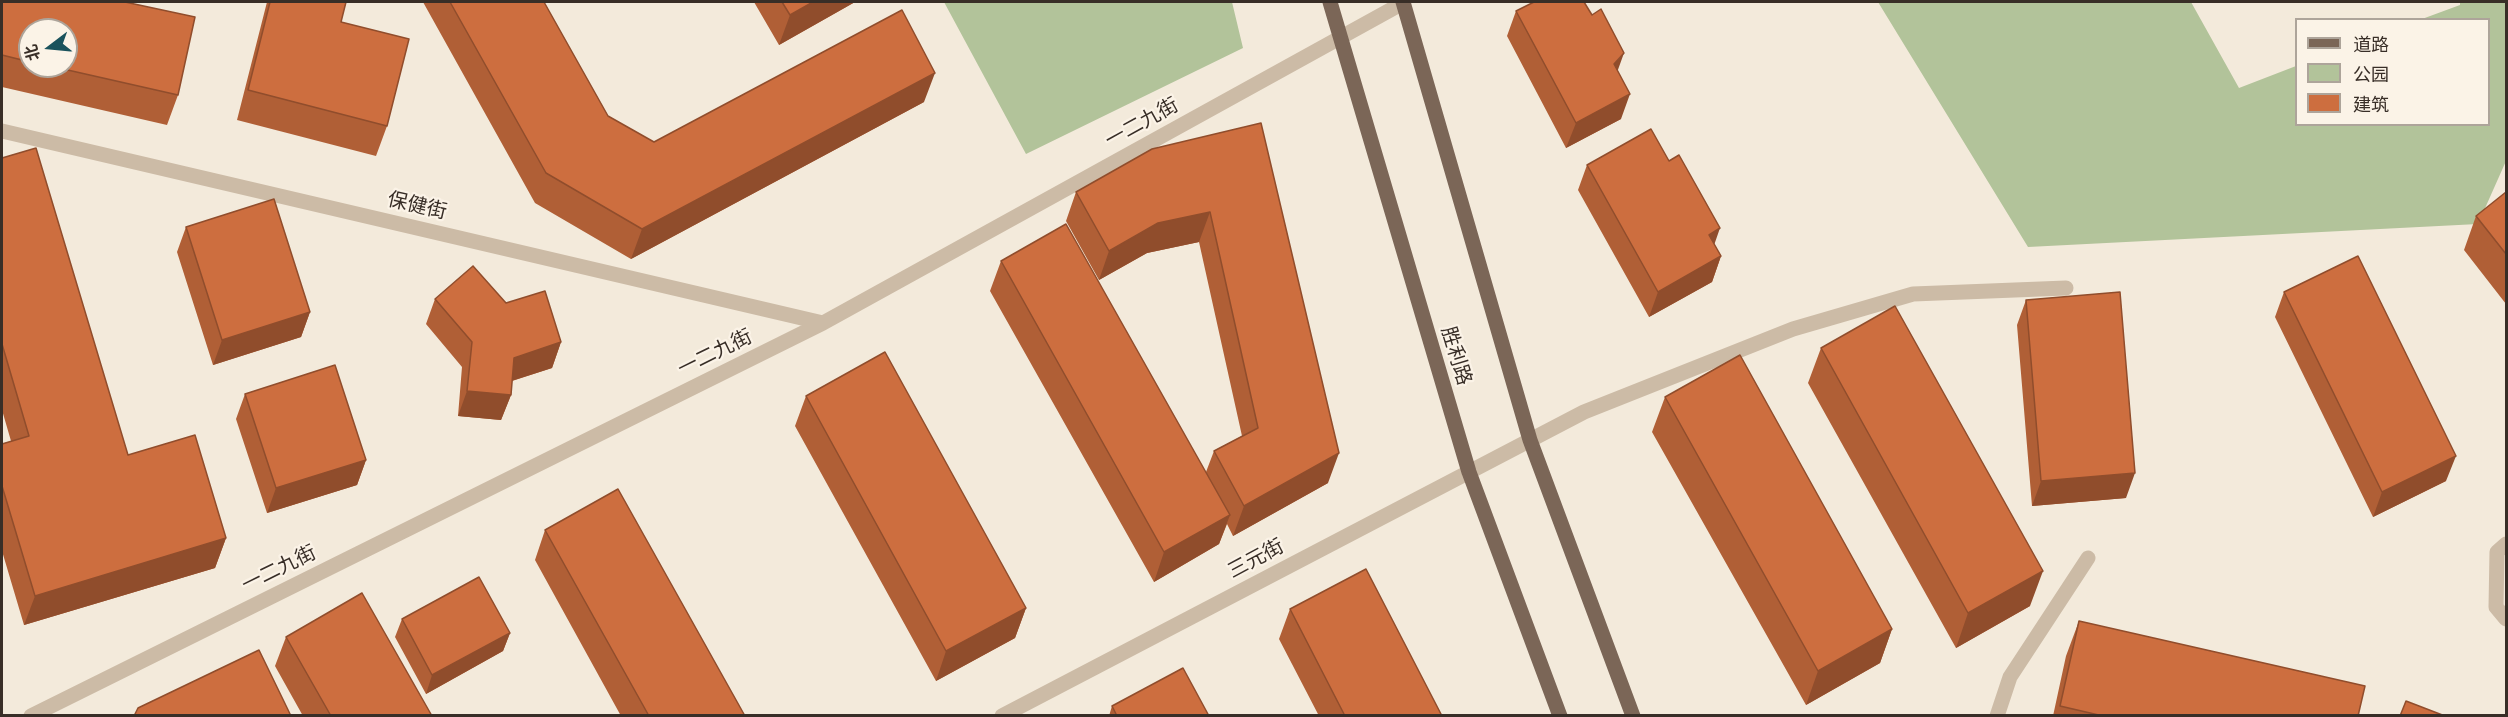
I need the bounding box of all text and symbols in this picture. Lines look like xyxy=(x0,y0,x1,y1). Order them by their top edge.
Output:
north arrow xyxy=(18,18,78,78)
legend xyxy=(2295,18,2490,126)
text: 道路 xyxy=(2353,34,2389,56)
text: 北 xyxy=(21,42,43,63)
text: 公园 xyxy=(2353,64,2389,86)
street label: 一二九街 xyxy=(1101,93,1183,153)
text: 建筑 xyxy=(2353,94,2389,116)
street label: 保健街 xyxy=(385,188,449,224)
street label: 胜利路 xyxy=(1436,324,1476,388)
street label: 一二九街 xyxy=(674,325,756,381)
street label: 三元街 xyxy=(1224,534,1288,584)
street label: 一二九街 xyxy=(238,541,320,597)

